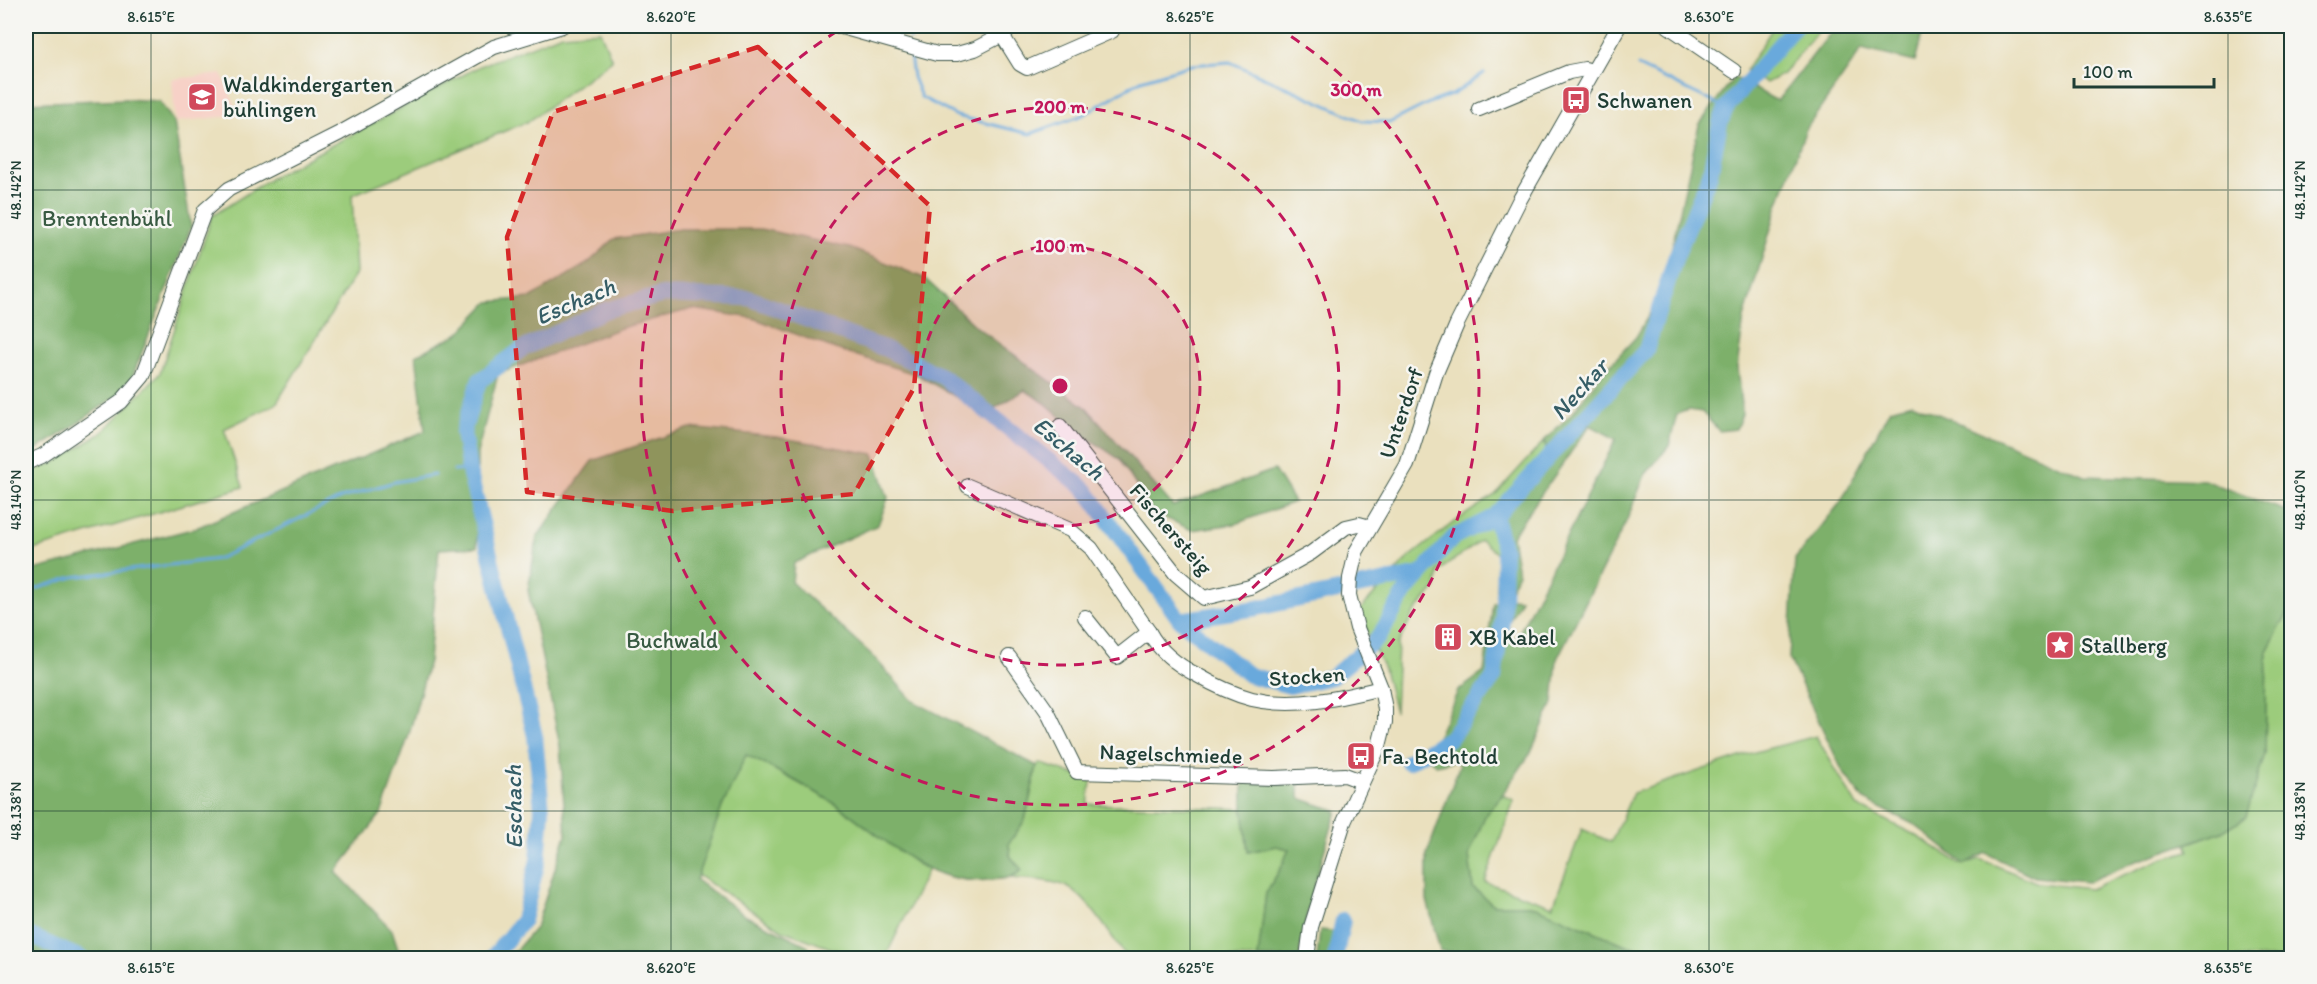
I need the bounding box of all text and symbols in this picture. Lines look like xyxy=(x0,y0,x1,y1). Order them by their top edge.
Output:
text: 8.615°E xyxy=(127,8,175,26)
text: 8.620°E xyxy=(646,8,696,26)
text: 8.625°E xyxy=(1166,8,1214,26)
text: 8.630°E xyxy=(1684,8,1734,26)
text: 8.635°E xyxy=(2204,8,2252,26)
scale bar xyxy=(2074,51,2214,89)
text: 100 m xyxy=(2083,61,2133,83)
place label: Waldkindergarten bühlingen xyxy=(223,71,394,123)
text: 300 m xyxy=(1330,79,1382,101)
school or university icon: Waldkindergarten bühlingen xyxy=(186,81,218,113)
bus stop icon: Schwanen xyxy=(1560,84,1592,116)
place label: Schwanen xyxy=(1597,87,1692,114)
text: 200 m xyxy=(1035,96,1086,118)
text: 48.142°N xyxy=(7,160,25,220)
text: 48.142°N xyxy=(2291,160,2309,220)
park label: Brenntenbühl xyxy=(42,205,172,232)
text: 100 m xyxy=(1035,235,1086,257)
water label: Eschach xyxy=(531,271,620,331)
water label: Neckar xyxy=(1544,351,1616,426)
street label: Unterdorf xyxy=(1373,363,1429,462)
centre of rings xyxy=(1050,376,1070,396)
water label: Eschach xyxy=(1028,410,1111,486)
text: 48.140°N xyxy=(7,470,25,530)
text: 48.140°N xyxy=(2291,470,2309,530)
street label: Fischersteig xyxy=(1124,477,1219,581)
building icon: XB Kabel xyxy=(1432,621,1464,653)
place label: XB Kabel xyxy=(1469,624,1556,651)
park label: Buchwald xyxy=(626,627,718,654)
place icon: Stallberg xyxy=(2044,629,2076,661)
place label: Stallberg xyxy=(2081,632,2168,659)
street label: Stocken xyxy=(1268,660,1346,692)
street label: Nagelschmiede xyxy=(1099,738,1243,770)
bus stop icon: Fa. Bechtold xyxy=(1345,740,1377,772)
place label: Fa. Bechtold xyxy=(1382,743,1498,770)
water label: Eschach xyxy=(498,764,528,849)
text: 48.138°N xyxy=(7,782,25,840)
text: 48.138°N xyxy=(2291,782,2309,840)
text: 8.615°E xyxy=(127,959,175,977)
text: 8.620°E xyxy=(646,959,696,977)
text: 8.625°E xyxy=(1166,959,1214,977)
text: 8.630°E xyxy=(1684,959,1734,977)
text: 8.635°E xyxy=(2204,959,2252,977)

